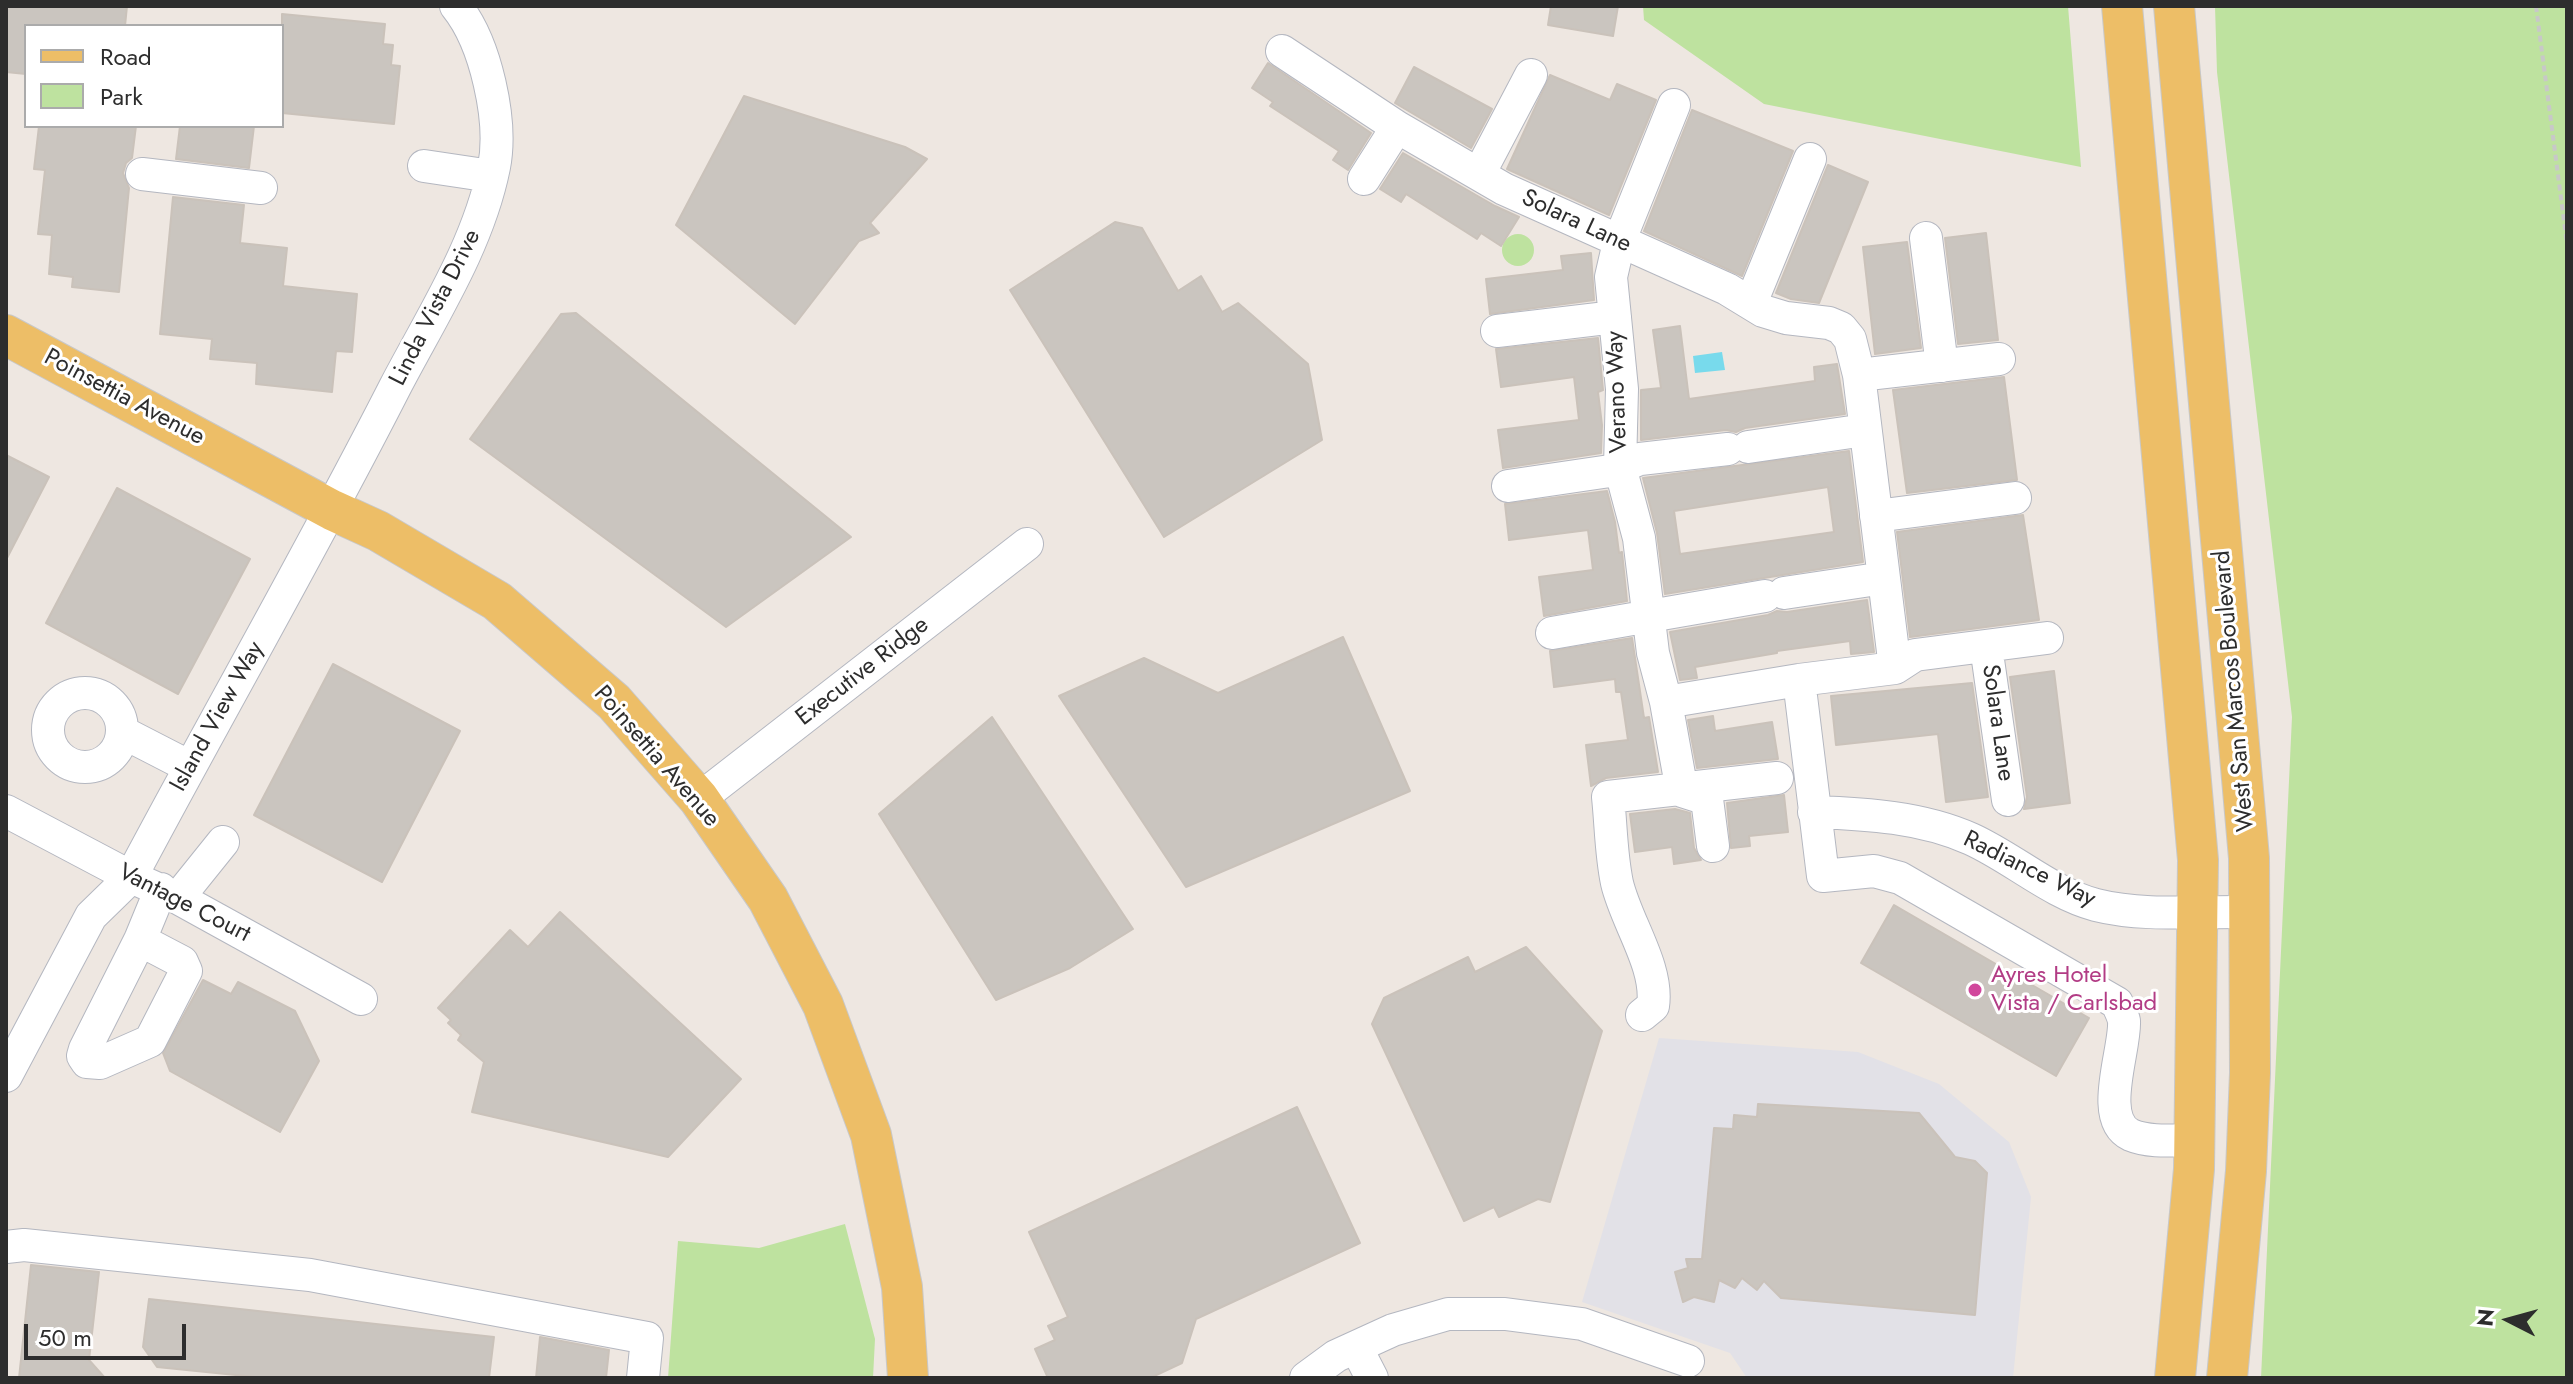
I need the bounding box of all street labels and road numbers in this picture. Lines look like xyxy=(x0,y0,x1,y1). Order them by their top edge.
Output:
street label: Solara Lane xyxy=(1517,184,1635,260)
street label: Linda Vista Drive xyxy=(384,225,488,391)
street label: Verano Way xyxy=(1601,330,1635,454)
street label: Poinsettia Avenue xyxy=(39,344,209,452)
street label: West San Marcos Boulevard xyxy=(2208,549,2262,833)
street label: Executive Ridge xyxy=(791,611,935,733)
street label: Island View Way xyxy=(165,637,271,797)
street label: Solara Lane xyxy=(1975,663,2019,783)
street label: Poinsettia Avenue xyxy=(587,681,725,833)
street label: Radiance Way xyxy=(1958,826,2100,914)
street label: Vantage Court xyxy=(113,858,255,950)

